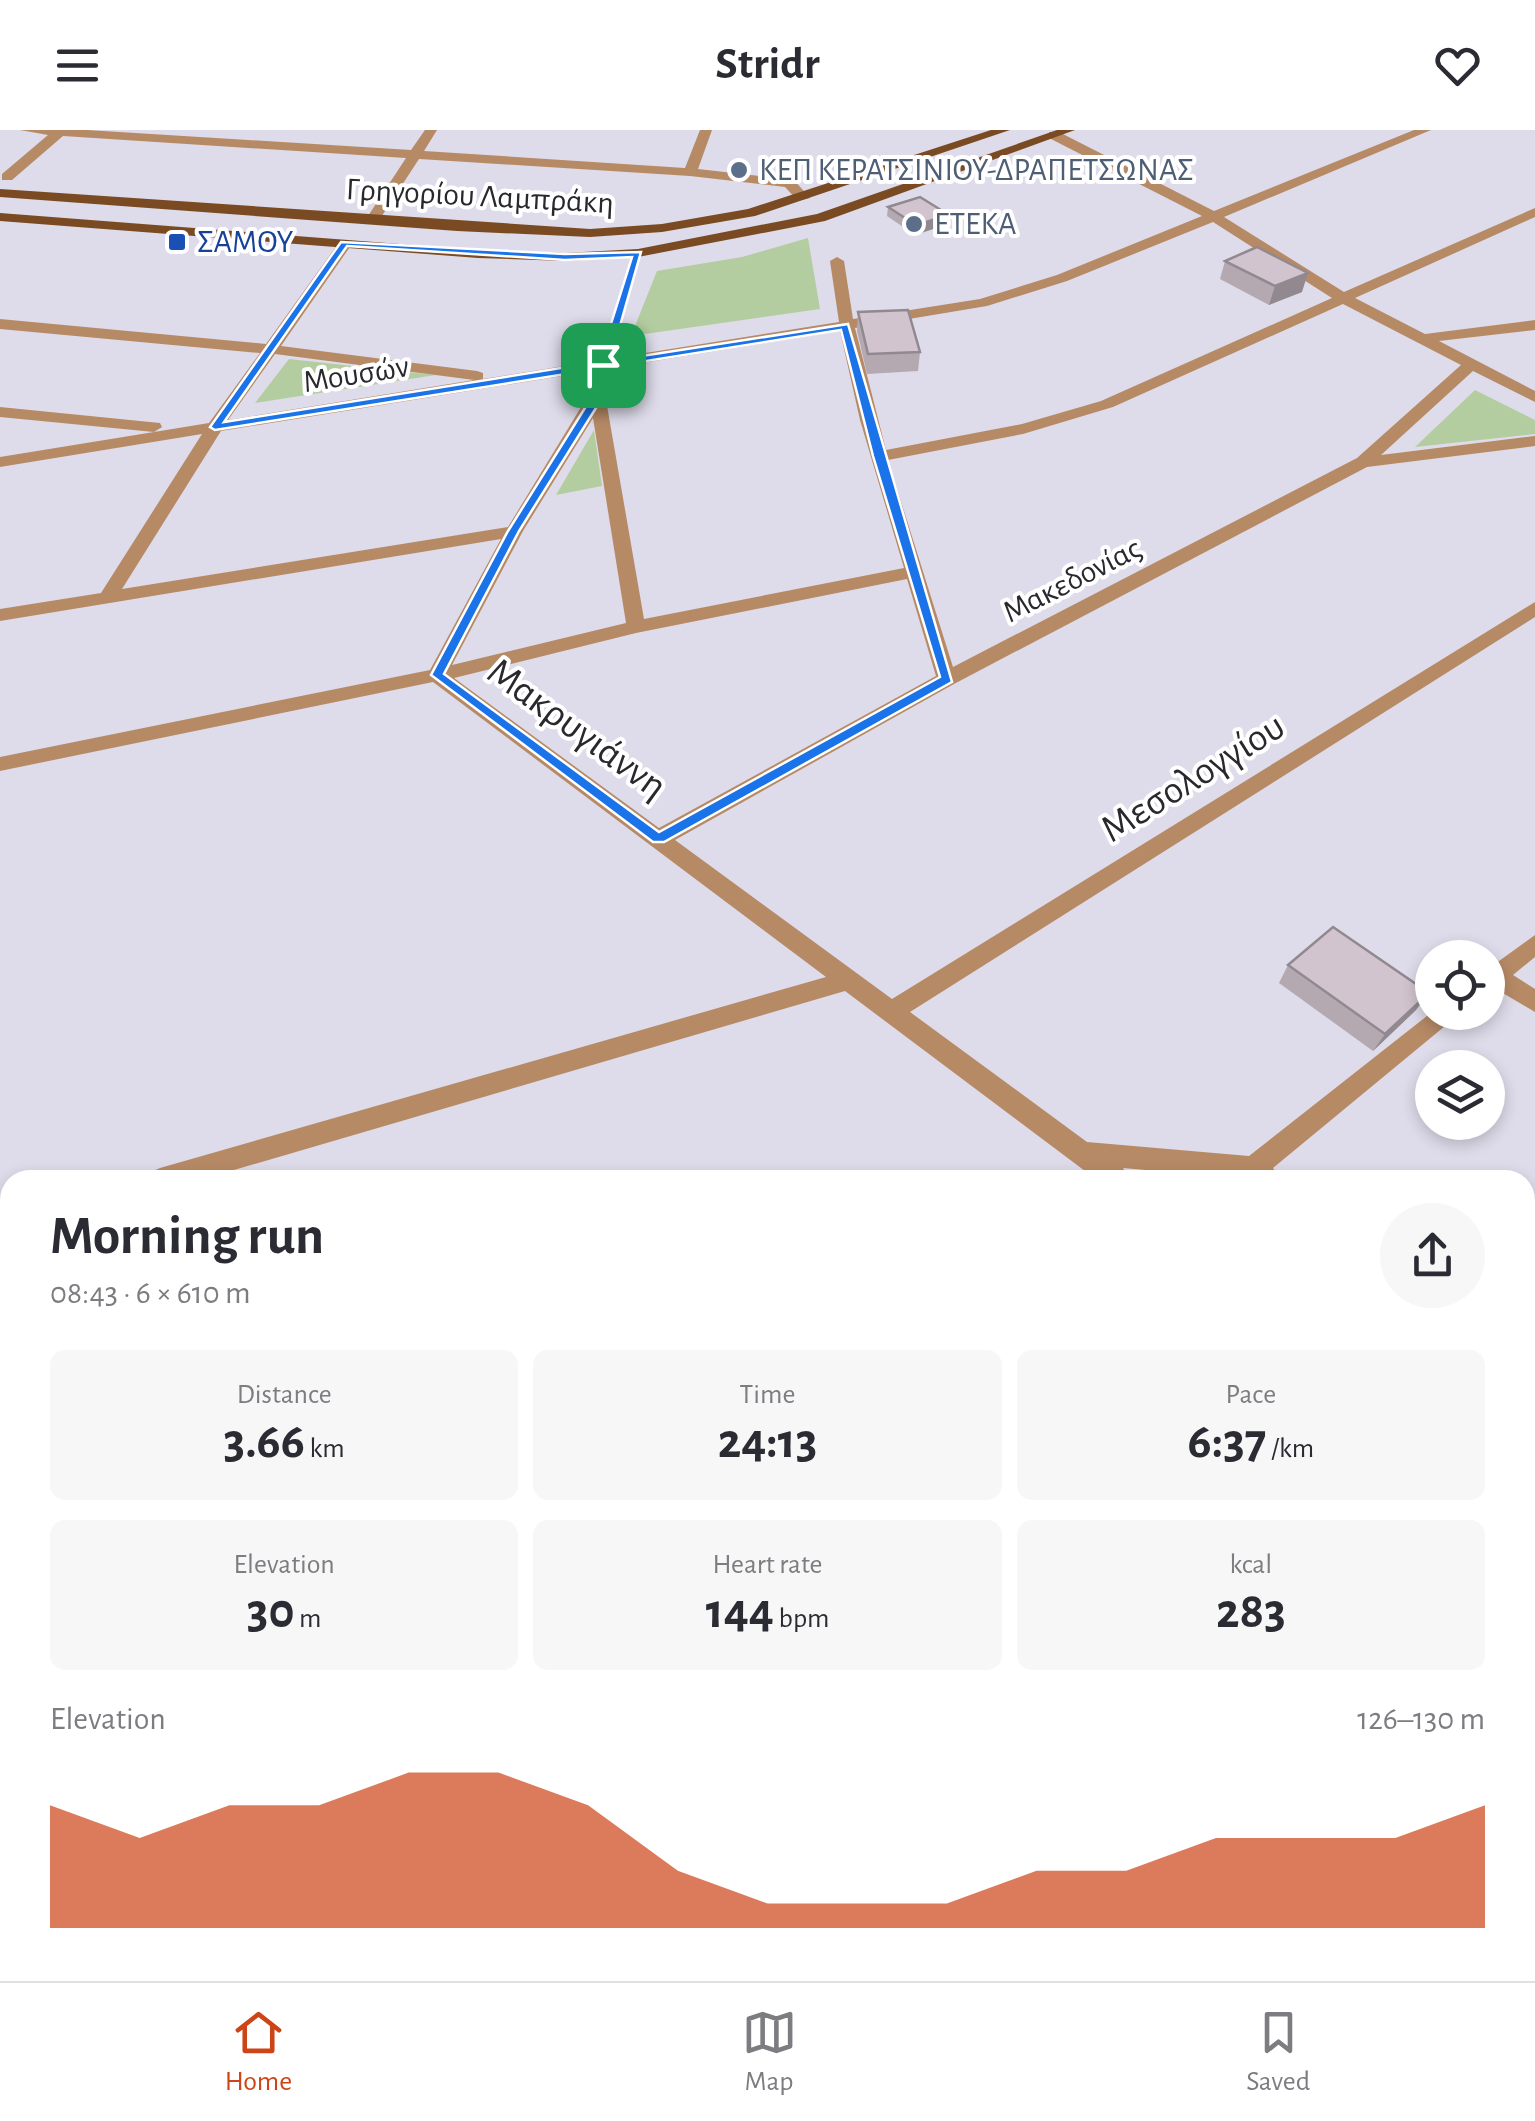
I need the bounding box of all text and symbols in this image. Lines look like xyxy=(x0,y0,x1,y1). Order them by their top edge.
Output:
icon: menu xyxy=(50,38,105,93)
icon: heart xyxy=(1430,38,1485,93)
text: Stridr xyxy=(715,42,820,87)
place label: ΚΕΠ ΚΕΡΑΤΣΙΝΙΟΥ-ΔΡΑΠΕΤΣΩΝΑΣ xyxy=(759,154,1194,186)
marker: ΚΕΠ ΚΕΡΑΤΣΙΝΙΟΥ-ΔΡΑΠΕΤΣΩΝΑΣ xyxy=(728,159,750,181)
street label: Γρηγορίου Λαμπράκη xyxy=(345,173,615,219)
place label: ΕΤΕΚΑ xyxy=(934,208,1017,240)
marker: ΕΤΕΚΑ xyxy=(903,213,925,235)
place label: ΣΑΜΟΥ xyxy=(197,226,294,258)
marker: ΣΑΜΟΥ xyxy=(166,231,188,253)
pin xyxy=(561,323,646,408)
icon: arrive xyxy=(576,338,631,393)
street label: Μουσών xyxy=(301,350,411,398)
street label: Μακεδονίας xyxy=(998,532,1146,628)
street label: Μακρυγιάννη xyxy=(480,651,674,807)
street label: Μεσολογγίου xyxy=(1094,706,1292,850)
map controls xyxy=(1415,940,1505,1140)
button: locate xyxy=(1415,940,1505,1030)
button: layers xyxy=(1415,1050,1505,1140)
button: share xyxy=(1380,1203,1485,1308)
text: Morning run xyxy=(50,1209,324,1264)
text: 08:43 · 6 × 610 m xyxy=(50,1277,251,1309)
text: Distance xyxy=(237,1381,332,1409)
text: Time xyxy=(740,1381,795,1409)
text: Pace xyxy=(1226,1381,1276,1409)
text: 3.66 xyxy=(224,1417,305,1467)
text: 24:13 xyxy=(718,1417,817,1467)
text: 6:37 xyxy=(1188,1417,1266,1467)
text: km xyxy=(305,1435,345,1463)
text: /km xyxy=(1266,1435,1314,1463)
text: Elevation xyxy=(234,1551,335,1579)
text: Heart rate xyxy=(713,1551,822,1579)
text: kcal xyxy=(1229,1551,1272,1579)
text: 30 xyxy=(247,1587,294,1637)
text: 144 xyxy=(706,1587,774,1637)
text: 283 xyxy=(1216,1587,1286,1637)
text: m xyxy=(294,1605,321,1633)
text: bpm xyxy=(774,1605,829,1633)
text: Elevation xyxy=(50,1703,166,1735)
text: 126–130 m xyxy=(1357,1703,1485,1735)
tab: Home xyxy=(225,2005,292,2099)
tab: Map xyxy=(742,2005,797,2099)
tab: Saved xyxy=(1246,2005,1310,2099)

